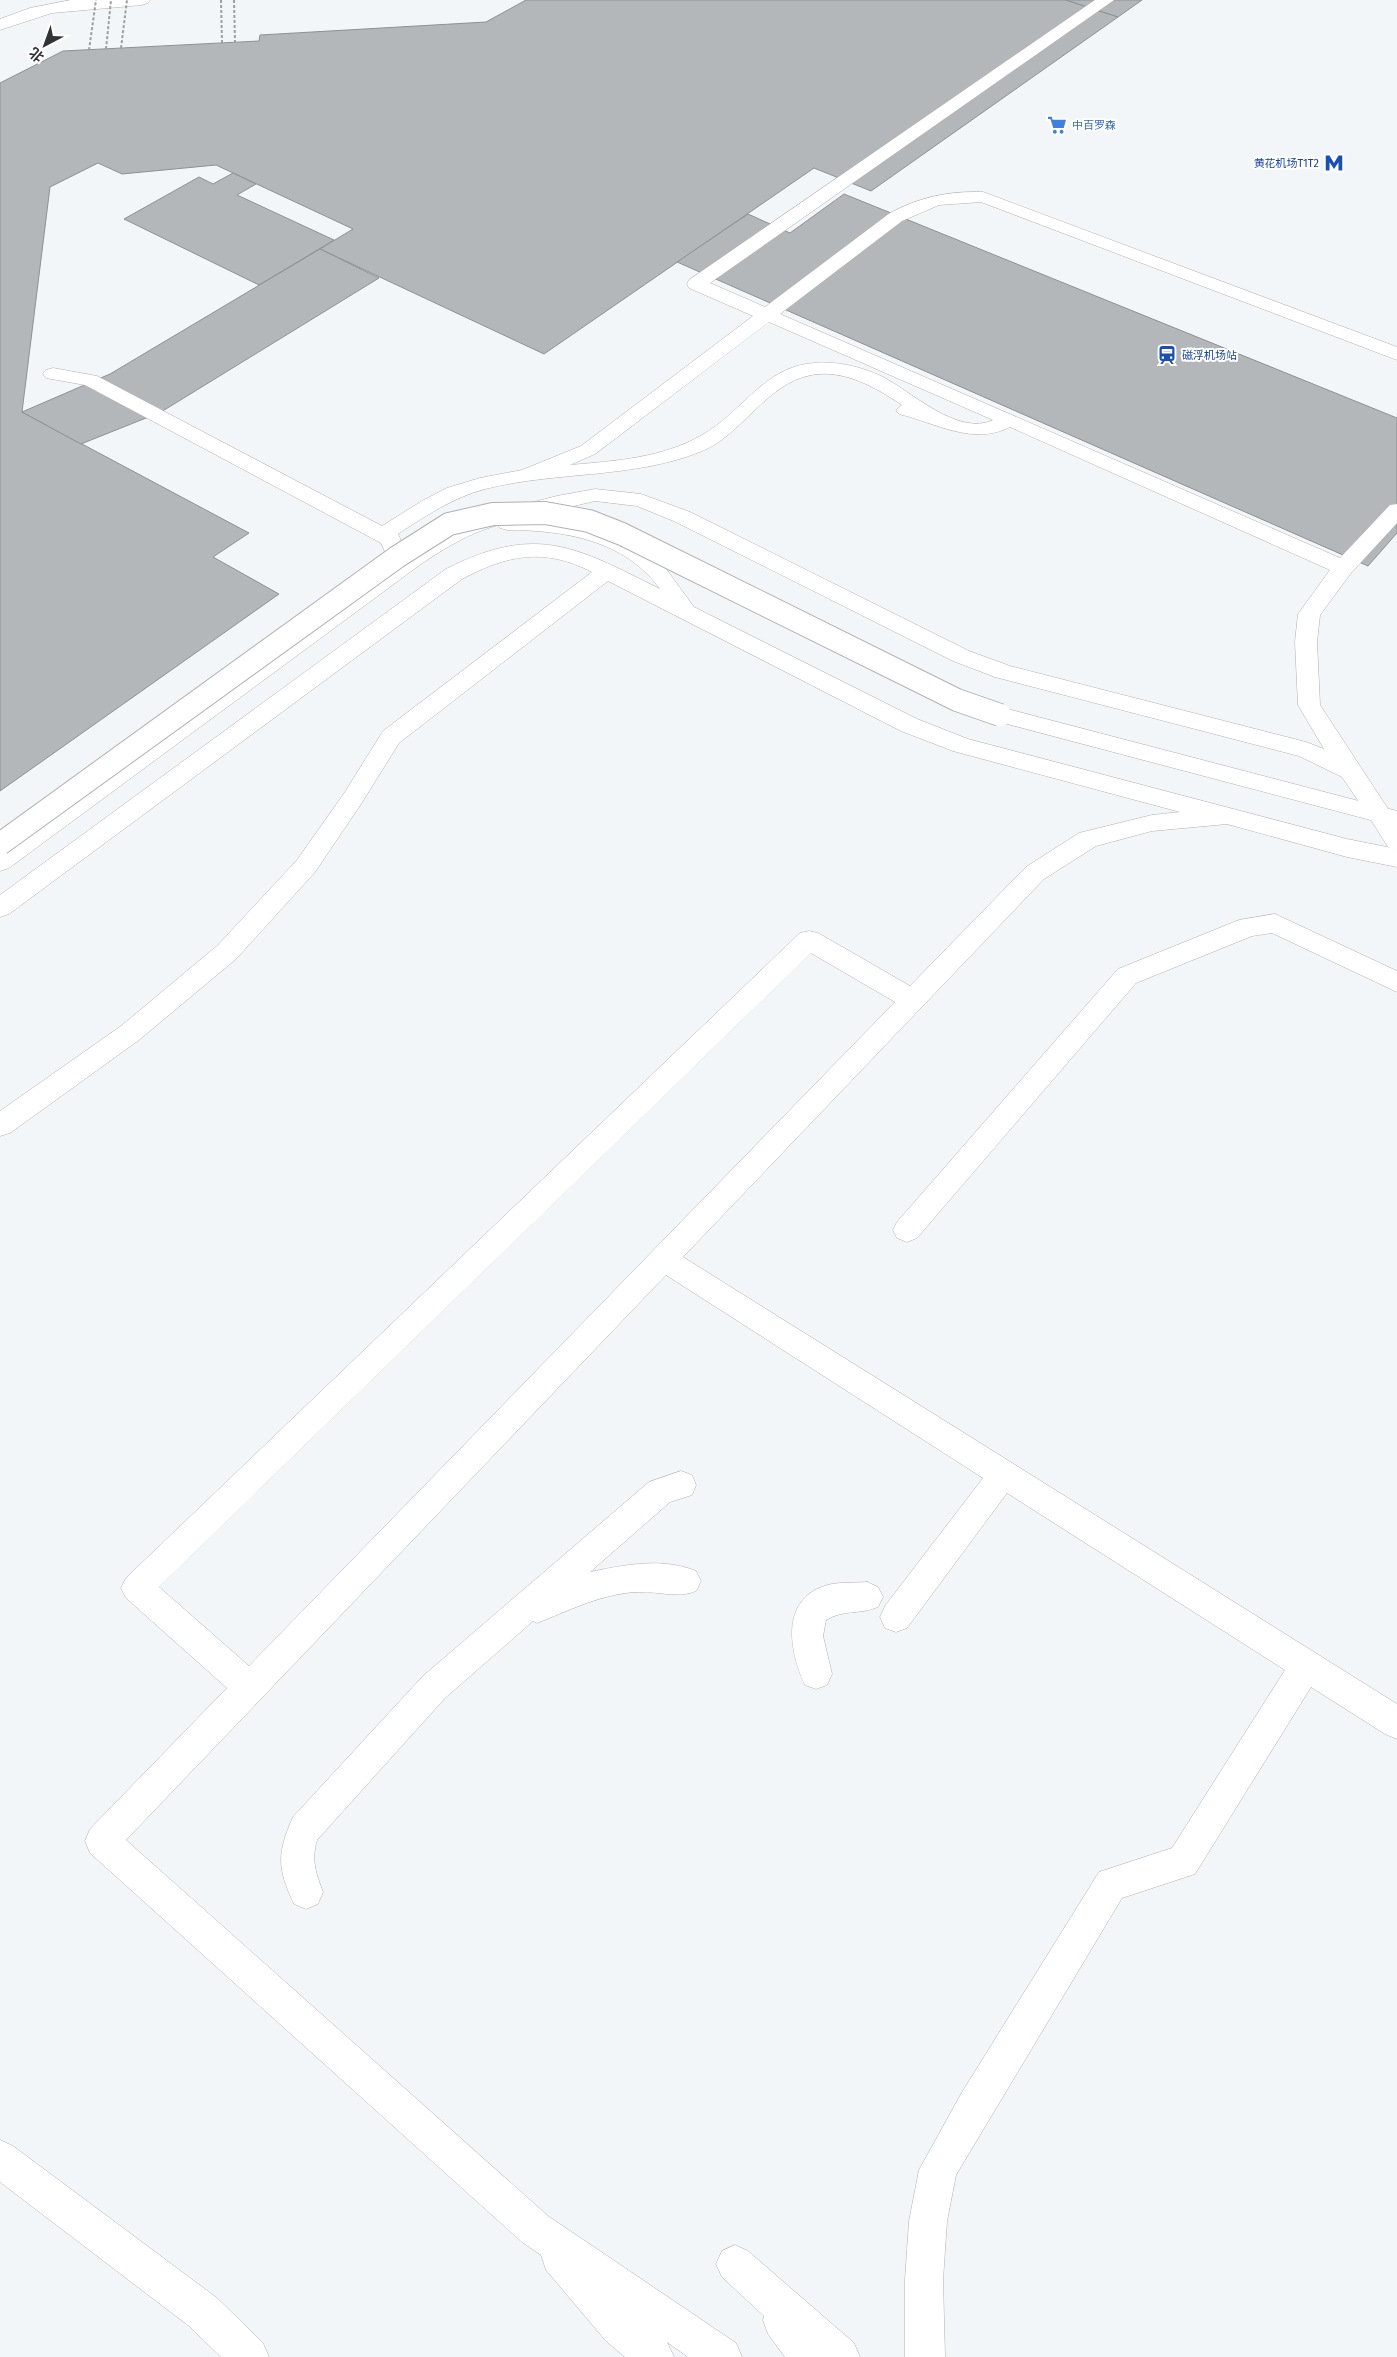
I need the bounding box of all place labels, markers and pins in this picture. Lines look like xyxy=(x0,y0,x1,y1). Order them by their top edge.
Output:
supermarket icon: 中百罗森 xyxy=(1046,114,1068,136)
place label: 中百罗森 xyxy=(1072,119,1116,132)
metro station icon: 黄花机场T1T2 xyxy=(1323,152,1345,174)
place label: 黄花机场T1T2 xyxy=(1254,157,1319,170)
station icon: 磁浮机场站 xyxy=(1156,344,1178,366)
place label: 磁浮机场站 xyxy=(1182,349,1237,362)

